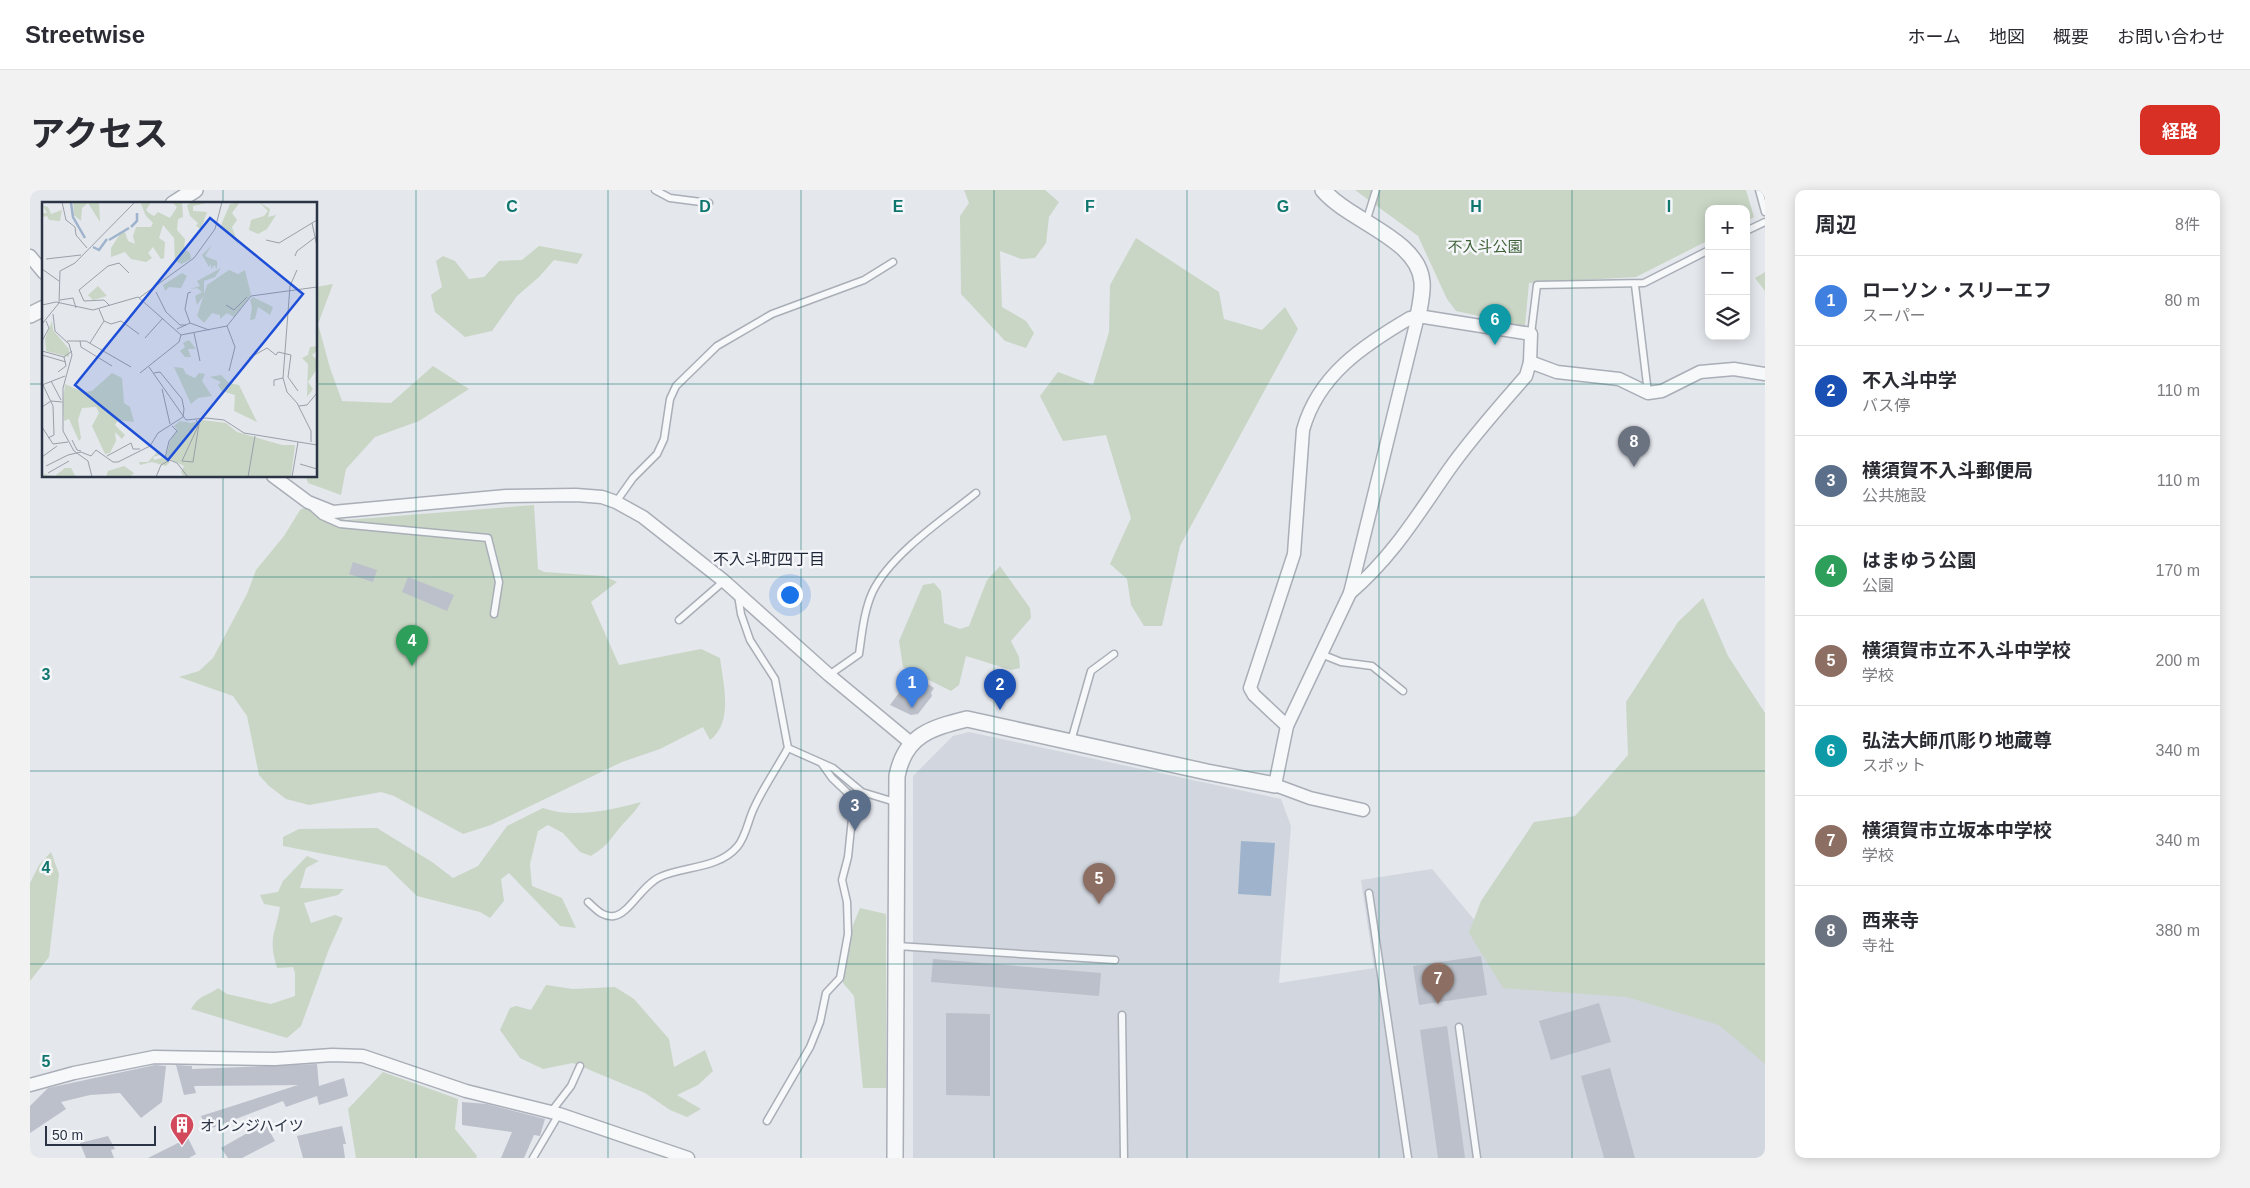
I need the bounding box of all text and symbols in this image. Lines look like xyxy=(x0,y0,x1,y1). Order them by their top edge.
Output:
text: Streetwise xyxy=(25,21,145,48)
text: ホーム xyxy=(1908,27,1961,47)
text: 地図 xyxy=(1989,27,2025,47)
text: 概要 xyxy=(2053,27,2089,47)
text: お問い合わせ xyxy=(2117,27,2225,47)
button: 経路 xyxy=(2140,105,2220,155)
text: アクセス xyxy=(30,114,168,153)
text: C xyxy=(506,198,518,215)
text: D xyxy=(699,198,711,215)
text: E xyxy=(893,198,904,215)
text: F xyxy=(1085,198,1095,215)
text: G xyxy=(1277,198,1289,215)
text: H xyxy=(1470,198,1482,215)
text: I xyxy=(1667,198,1671,215)
inset map xyxy=(42,202,318,478)
map controls xyxy=(1705,205,1750,340)
button: + xyxy=(1705,205,1750,250)
text: 周辺 xyxy=(1815,213,1857,236)
text: 8件 xyxy=(2175,216,2200,233)
park label: 不入斗公園 xyxy=(1447,238,1523,255)
button: − xyxy=(1705,250,1750,295)
text: ローソン・スリーエフ xyxy=(1862,280,2052,301)
text: 1 xyxy=(1827,292,1835,309)
text: 80 m xyxy=(2164,292,2200,309)
button: layers xyxy=(1705,295,1750,340)
pin: 6 xyxy=(1479,304,1511,345)
text: スーパー xyxy=(1862,307,1926,324)
text: 不入斗中学 xyxy=(1862,370,1957,391)
text: 2 xyxy=(1827,382,1835,399)
text: 110 m xyxy=(2157,382,2200,399)
text: バス停 xyxy=(1862,397,1910,414)
pin: 8 xyxy=(1618,426,1650,467)
text: 横須賀不入斗郵便局 xyxy=(1862,460,2033,481)
text: 3 xyxy=(1827,472,1835,489)
text: 110 m xyxy=(2157,472,2200,489)
text: 公共施設 xyxy=(1862,487,1926,504)
text: はまゆう公園 xyxy=(1862,550,1976,571)
district label: 不入斗町四丁目 xyxy=(713,551,825,568)
text: 4 xyxy=(1827,562,1835,579)
text: 170 m xyxy=(2156,562,2200,579)
text: 公園 xyxy=(1862,577,1894,594)
your location xyxy=(777,582,803,608)
pin: 4 xyxy=(396,625,428,666)
text: 横須賀市立不入斗中学校 xyxy=(1862,640,2071,661)
text: 5 xyxy=(1827,652,1835,669)
text: 200 m xyxy=(2156,652,2200,669)
text: 3 xyxy=(42,666,51,683)
pin: 1 xyxy=(896,667,928,708)
text: 学校 xyxy=(1862,667,1894,684)
pin: 2 xyxy=(984,669,1016,710)
text: 弘法大師爪彫り地蔵尊 xyxy=(1862,730,2052,751)
text: 6 xyxy=(1827,742,1835,759)
text: 340 m xyxy=(2156,742,2200,759)
text: スポット xyxy=(1862,757,1926,774)
pin: 3 xyxy=(839,790,871,831)
text: 横須賀市立坂本中学校 xyxy=(1862,820,2052,841)
text: 7 xyxy=(1827,832,1835,849)
text: 340 m xyxy=(2156,832,2200,849)
text: 学校 xyxy=(1862,847,1894,864)
text: 4 xyxy=(42,859,51,876)
pin: 5 xyxy=(1083,863,1115,904)
text: 西来寺 xyxy=(1862,910,1919,931)
text: 8 xyxy=(1827,922,1835,939)
text: 380 m xyxy=(2156,922,2200,939)
text: 寺社 xyxy=(1862,937,1894,954)
pin: 7 xyxy=(1422,963,1454,1004)
text: 5 xyxy=(42,1053,51,1070)
building icon: オレンジハイツ xyxy=(169,1112,195,1146)
place label: オレンジハイツ xyxy=(200,1117,304,1134)
scale bar xyxy=(45,1123,156,1146)
text: 50 m xyxy=(52,1127,83,1143)

